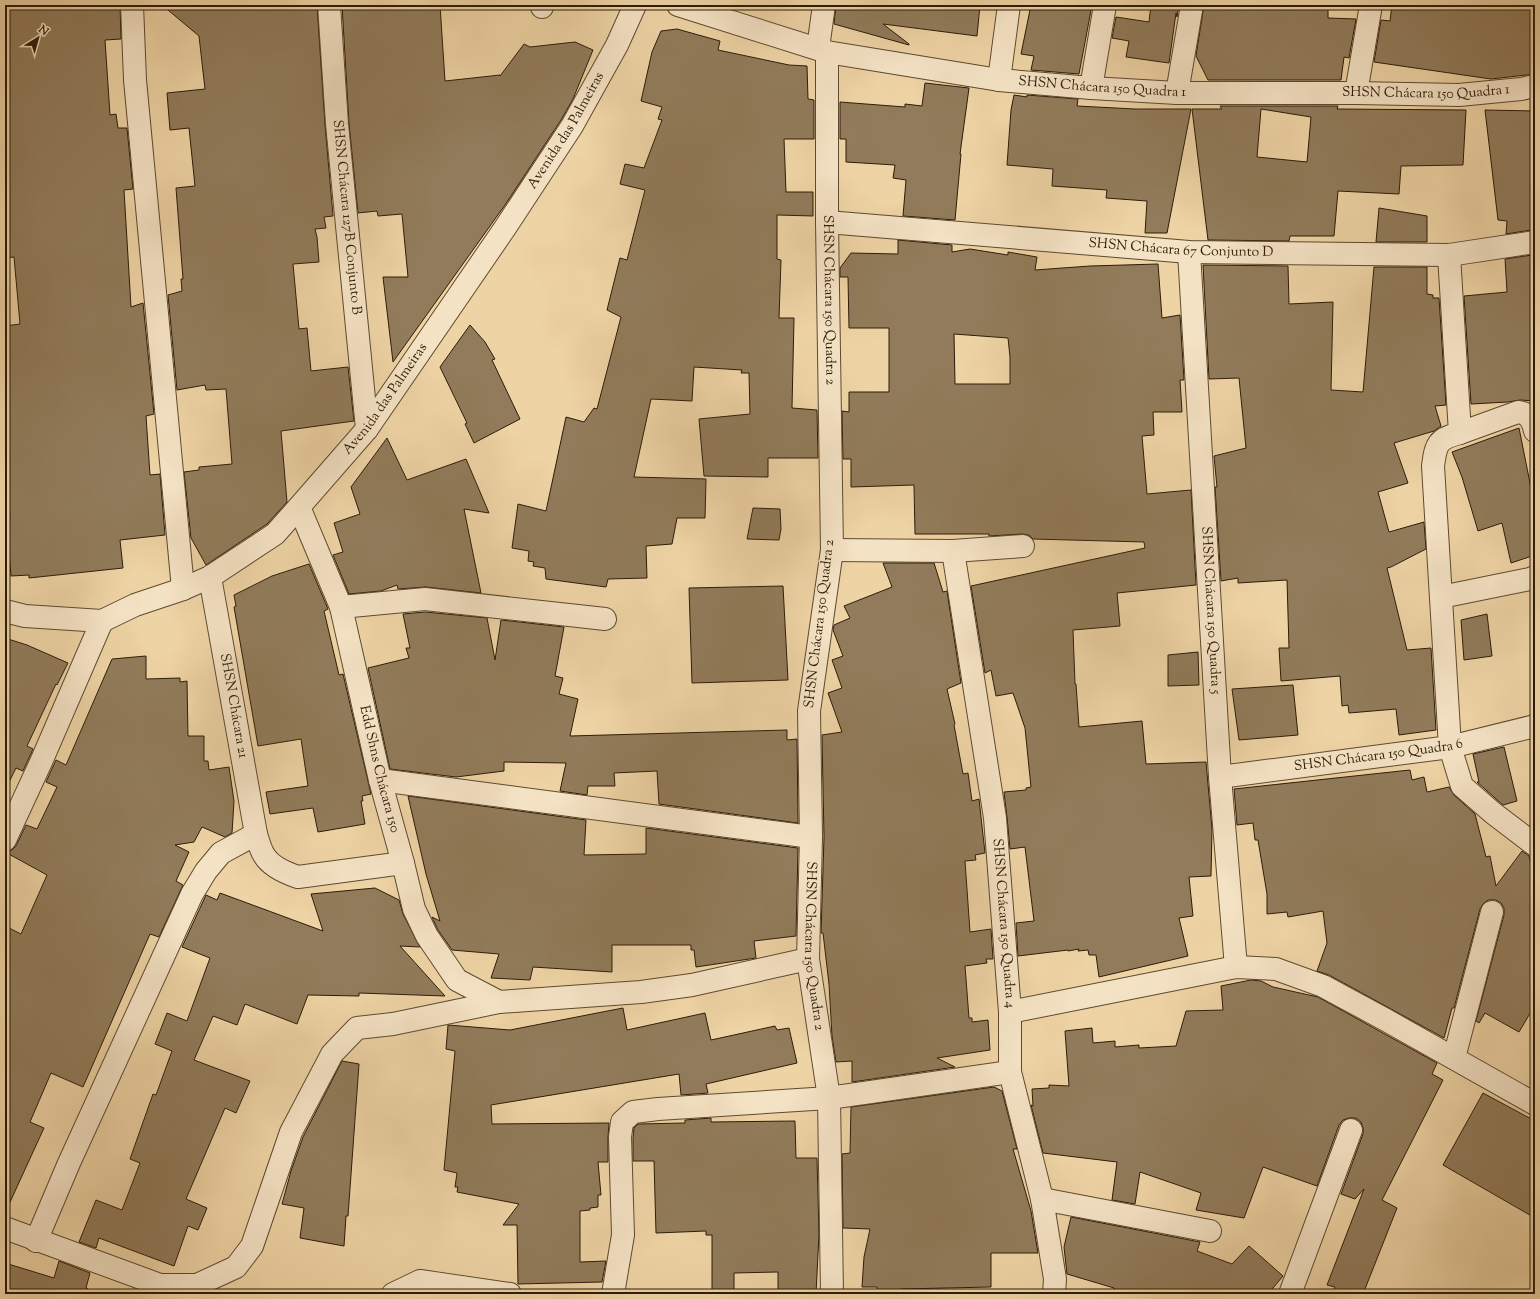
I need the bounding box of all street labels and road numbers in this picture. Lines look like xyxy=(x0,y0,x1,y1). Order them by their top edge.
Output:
street label: Avenida das Palmeiras xyxy=(523,69,610,193)
street label: SHSN Chácara 150 Quadra 1 xyxy=(1017,72,1186,103)
street label: SHSN Chácara 150 Quadra 1 xyxy=(1342,80,1511,105)
street label: SHSN Chácara 127B Conjunto B xyxy=(327,119,366,316)
street label: SHSN Chácara 150 Quadra 2 xyxy=(817,215,839,386)
street label: SHSN Chácara 67 Conjunto D xyxy=(1088,234,1273,263)
street label: Avenida das Palmeiras xyxy=(338,339,433,460)
street label: SHSN Chácara 150 Quadra 5 xyxy=(1195,526,1225,695)
street label: SHSN Chácara 150 Quadra 2 xyxy=(800,538,840,709)
street label: SHSN Chácara 21 xyxy=(214,652,252,760)
street label: Edd Shns Chácara 150 xyxy=(354,704,404,835)
street label: SHSN Chácara 150 Quadra 6 xyxy=(1293,734,1465,777)
street label: SHSN Chácara 150 Quadra 4 xyxy=(987,838,1020,1009)
street label: SHSN Chácara 150 Quadra 2 xyxy=(798,861,829,1032)

